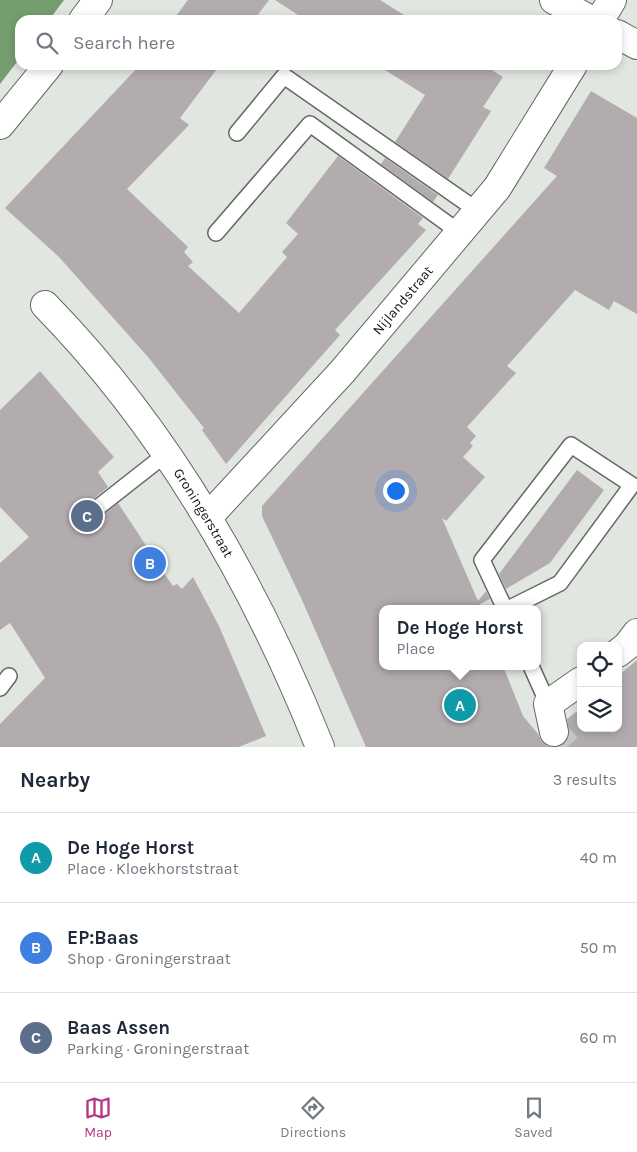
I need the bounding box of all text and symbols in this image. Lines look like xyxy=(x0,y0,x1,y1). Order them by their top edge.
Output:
search box xyxy=(15,15,622,70)
icon: search xyxy=(33,29,61,57)
text: Search here xyxy=(73,32,175,54)
street label: Nijlandstraat xyxy=(369,262,436,338)
street label: Groningerstraat xyxy=(170,465,237,560)
your location xyxy=(383,478,409,504)
pin: C xyxy=(71,497,103,535)
pin: B xyxy=(134,544,166,582)
popup xyxy=(379,605,541,670)
text: De Hoge Horst xyxy=(396,617,524,639)
text: Place xyxy=(396,639,435,658)
map controls xyxy=(577,642,622,732)
button: locate xyxy=(577,642,622,687)
pin: A xyxy=(444,686,476,724)
button: layers xyxy=(577,687,622,732)
text: Nearby xyxy=(20,768,90,792)
text: 3 results xyxy=(553,770,617,789)
text: De Hoge Horst xyxy=(67,837,194,859)
text: A xyxy=(31,848,41,867)
text: 40 m xyxy=(580,848,617,867)
text: Place · Kloekhorststraat xyxy=(67,859,239,878)
text: EP:Baas xyxy=(67,927,139,949)
text: B xyxy=(31,938,41,957)
text: 50 m xyxy=(580,938,617,957)
text: Shop · Groningerstraat xyxy=(67,949,231,968)
text: Baas Assen xyxy=(67,1017,170,1039)
text: C xyxy=(31,1028,41,1047)
text: 60 m xyxy=(580,1028,617,1047)
text: Parking · Groningerstraat xyxy=(67,1039,249,1058)
tab: Map xyxy=(84,1094,112,1141)
tab: Directions xyxy=(280,1094,346,1141)
tab: Saved xyxy=(514,1094,553,1141)

